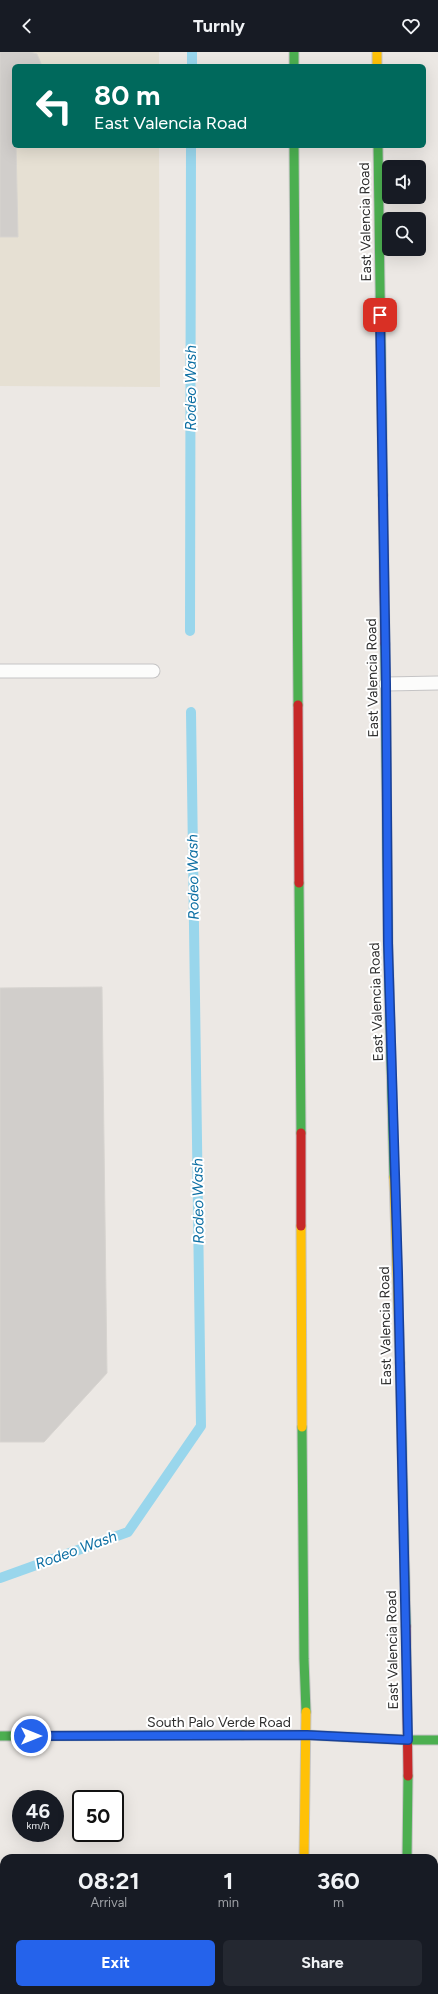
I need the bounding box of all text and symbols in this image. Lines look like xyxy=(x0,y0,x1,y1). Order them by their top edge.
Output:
icon: back xyxy=(16,15,38,37)
text: Turnly xyxy=(193,15,245,37)
icon: heart xyxy=(400,15,422,37)
text: 80 m xyxy=(94,78,160,112)
icon: left xyxy=(28,80,80,132)
text: East Valencia Road xyxy=(94,112,247,134)
map controls xyxy=(382,160,426,256)
button: sound xyxy=(382,160,426,204)
street label: East Valencia Road xyxy=(356,162,375,282)
button: search xyxy=(382,212,426,256)
pin xyxy=(363,298,397,332)
icon: arrive xyxy=(369,304,391,326)
water label: Rodeo Wash xyxy=(182,345,200,431)
street label: East Valencia Road xyxy=(363,618,382,738)
water label: Rodeo Wash xyxy=(183,834,203,920)
street label: East Valencia Road xyxy=(366,942,387,1062)
water label: Rodeo Wash xyxy=(188,1158,208,1244)
street label: East Valencia Road xyxy=(376,1266,395,1386)
water label: Rodeo Wash xyxy=(33,1527,119,1573)
street label: East Valencia Road xyxy=(383,1590,402,1710)
street label: South Palo Verde Road xyxy=(147,1714,291,1731)
position arrow xyxy=(10,1715,52,1757)
speed limit sign: 50 xyxy=(72,1790,124,1842)
text: 46 xyxy=(26,1799,50,1823)
text: km/h xyxy=(27,1819,49,1832)
text: 08:21 xyxy=(78,1866,140,1895)
text: 1 xyxy=(223,1866,233,1895)
text: 360 xyxy=(317,1866,360,1895)
text: Arrival xyxy=(90,1895,127,1910)
text: min xyxy=(218,1895,239,1910)
text: m xyxy=(333,1895,344,1910)
button: Exit xyxy=(16,1940,215,1986)
button: Share xyxy=(223,1940,422,1986)

